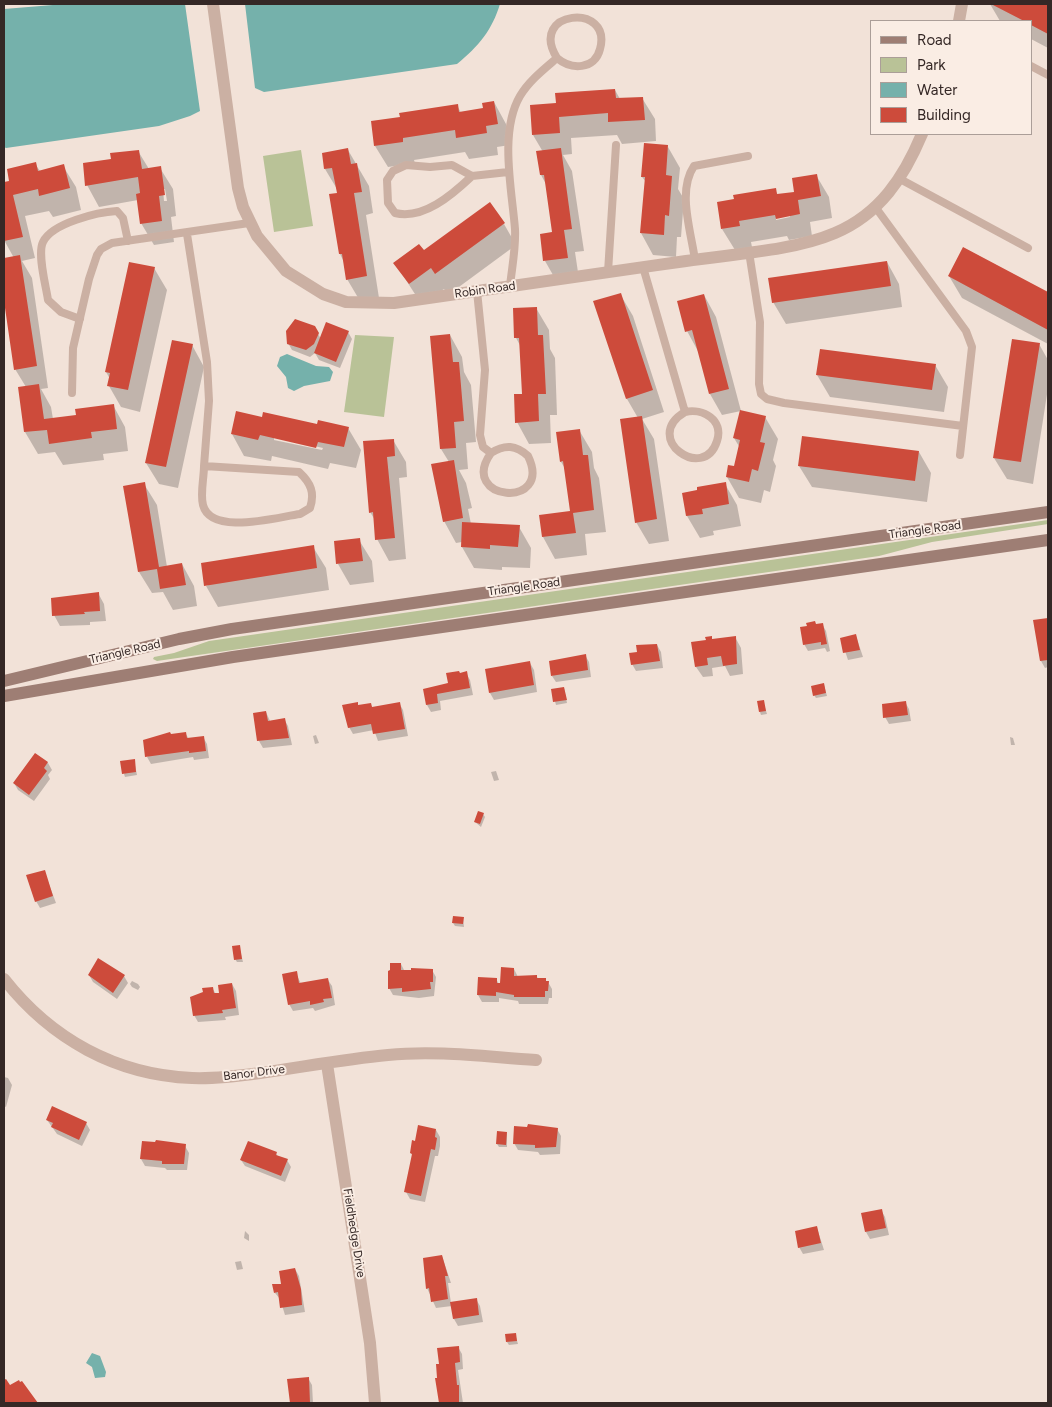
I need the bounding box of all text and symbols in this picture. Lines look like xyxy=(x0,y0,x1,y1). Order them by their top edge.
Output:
legend xyxy=(870,20,1032,135)
text: Road xyxy=(917,31,952,49)
text: Park xyxy=(917,56,946,74)
text: Water xyxy=(917,81,957,99)
text: Building xyxy=(917,106,971,124)
street label: Robin Road xyxy=(454,279,516,301)
street label: Triangle Road xyxy=(888,518,962,542)
street label: Triangle Road xyxy=(487,575,561,599)
street label: Triangle Road xyxy=(88,637,162,667)
street label: Banor Drive xyxy=(222,1062,286,1084)
street label: Fieldhedge Drive xyxy=(340,1187,368,1279)

